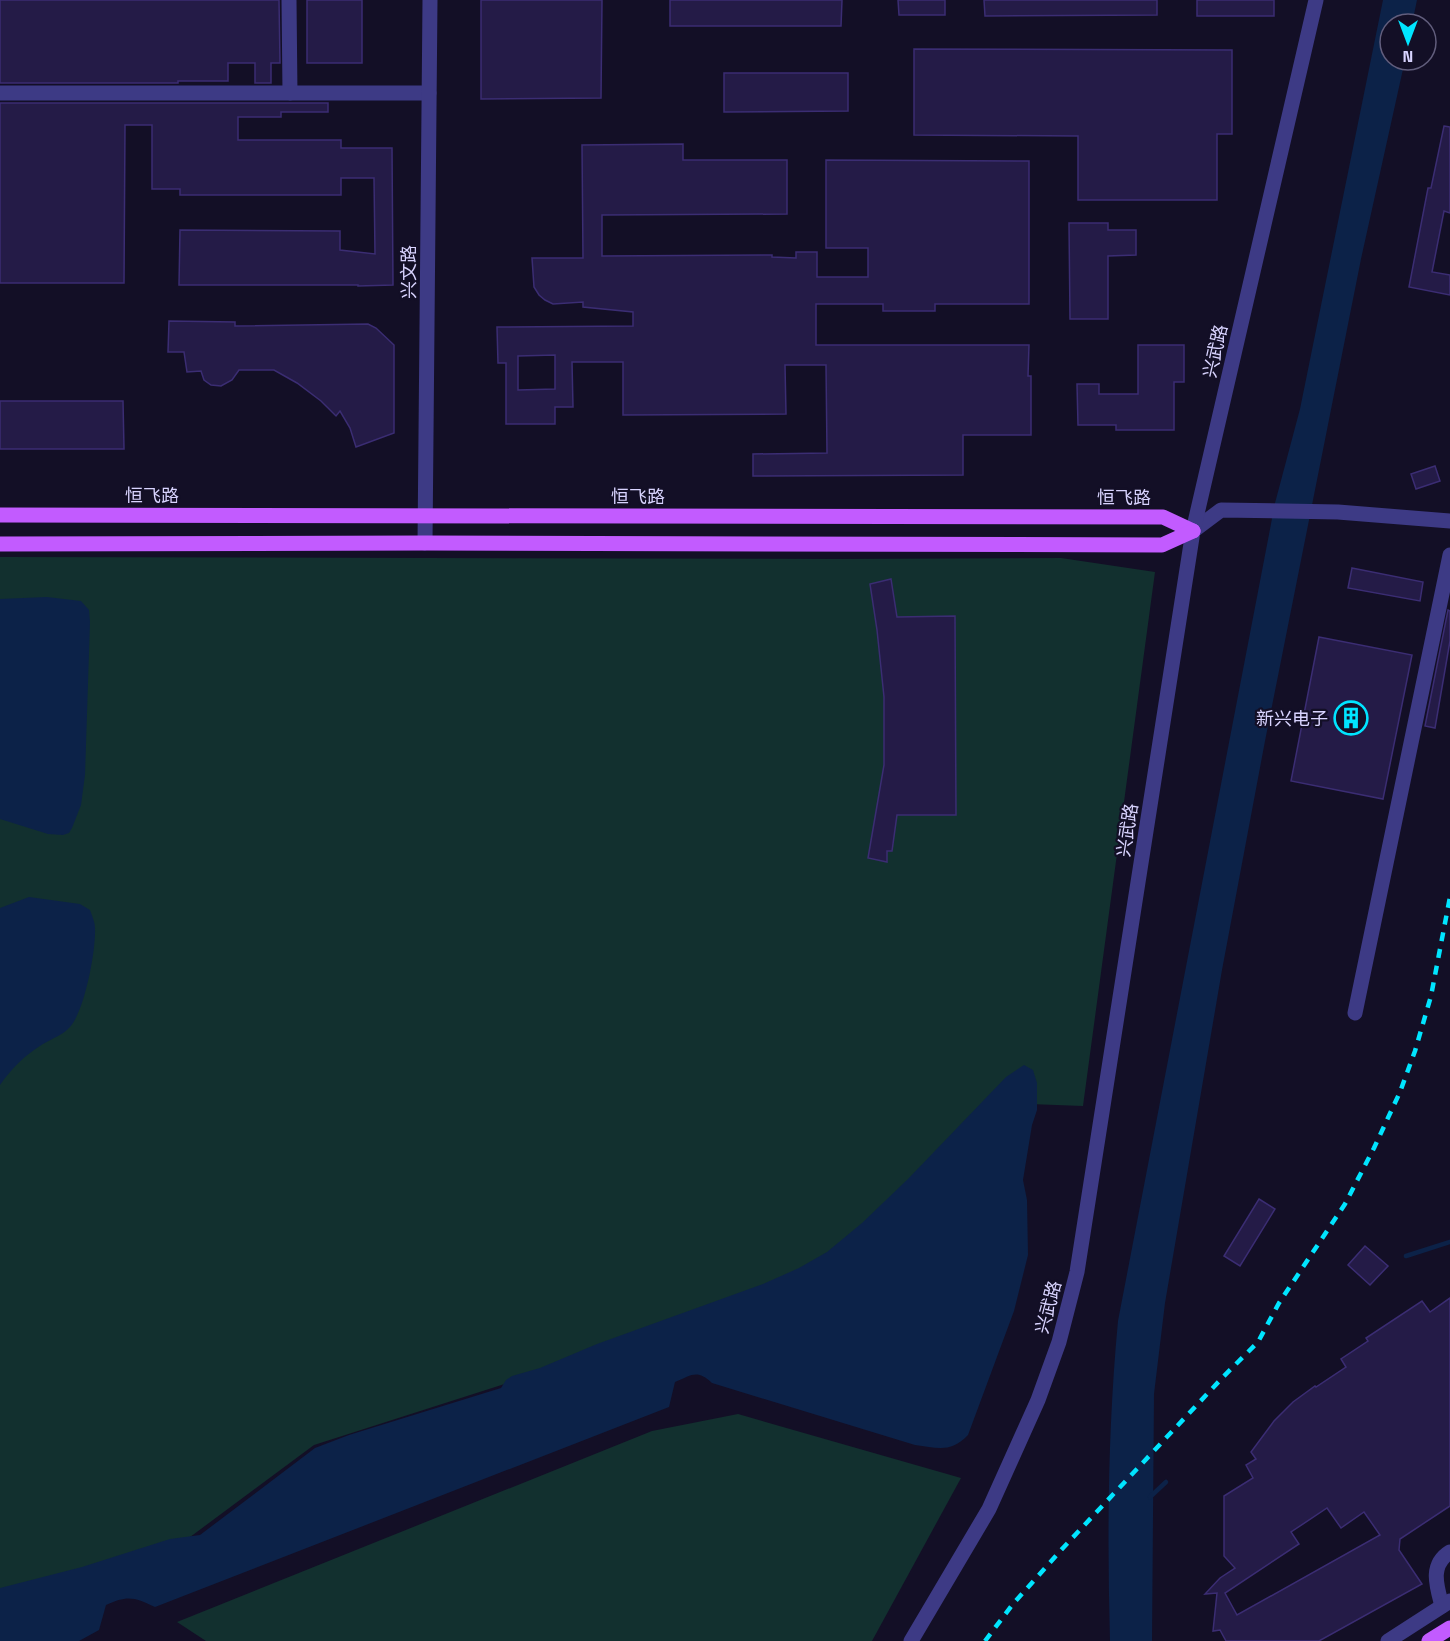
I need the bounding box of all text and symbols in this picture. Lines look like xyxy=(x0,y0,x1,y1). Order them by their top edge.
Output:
north arrow xyxy=(1378,12,1438,72)
text: N xyxy=(1403,46,1413,67)
street label: 兴文路 xyxy=(397,245,420,299)
street label: 兴武路 xyxy=(1198,322,1232,380)
street label: 恒飞路 xyxy=(125,484,179,507)
street label: 恒飞路 xyxy=(611,485,665,508)
street label: 恒飞路 xyxy=(1097,486,1151,509)
building icon: 新兴电子 xyxy=(1333,700,1369,736)
place label: 新兴电子 xyxy=(1256,707,1328,730)
street label: 兴武路 xyxy=(1111,802,1143,858)
street label: 兴武路 xyxy=(1030,1278,1066,1336)

